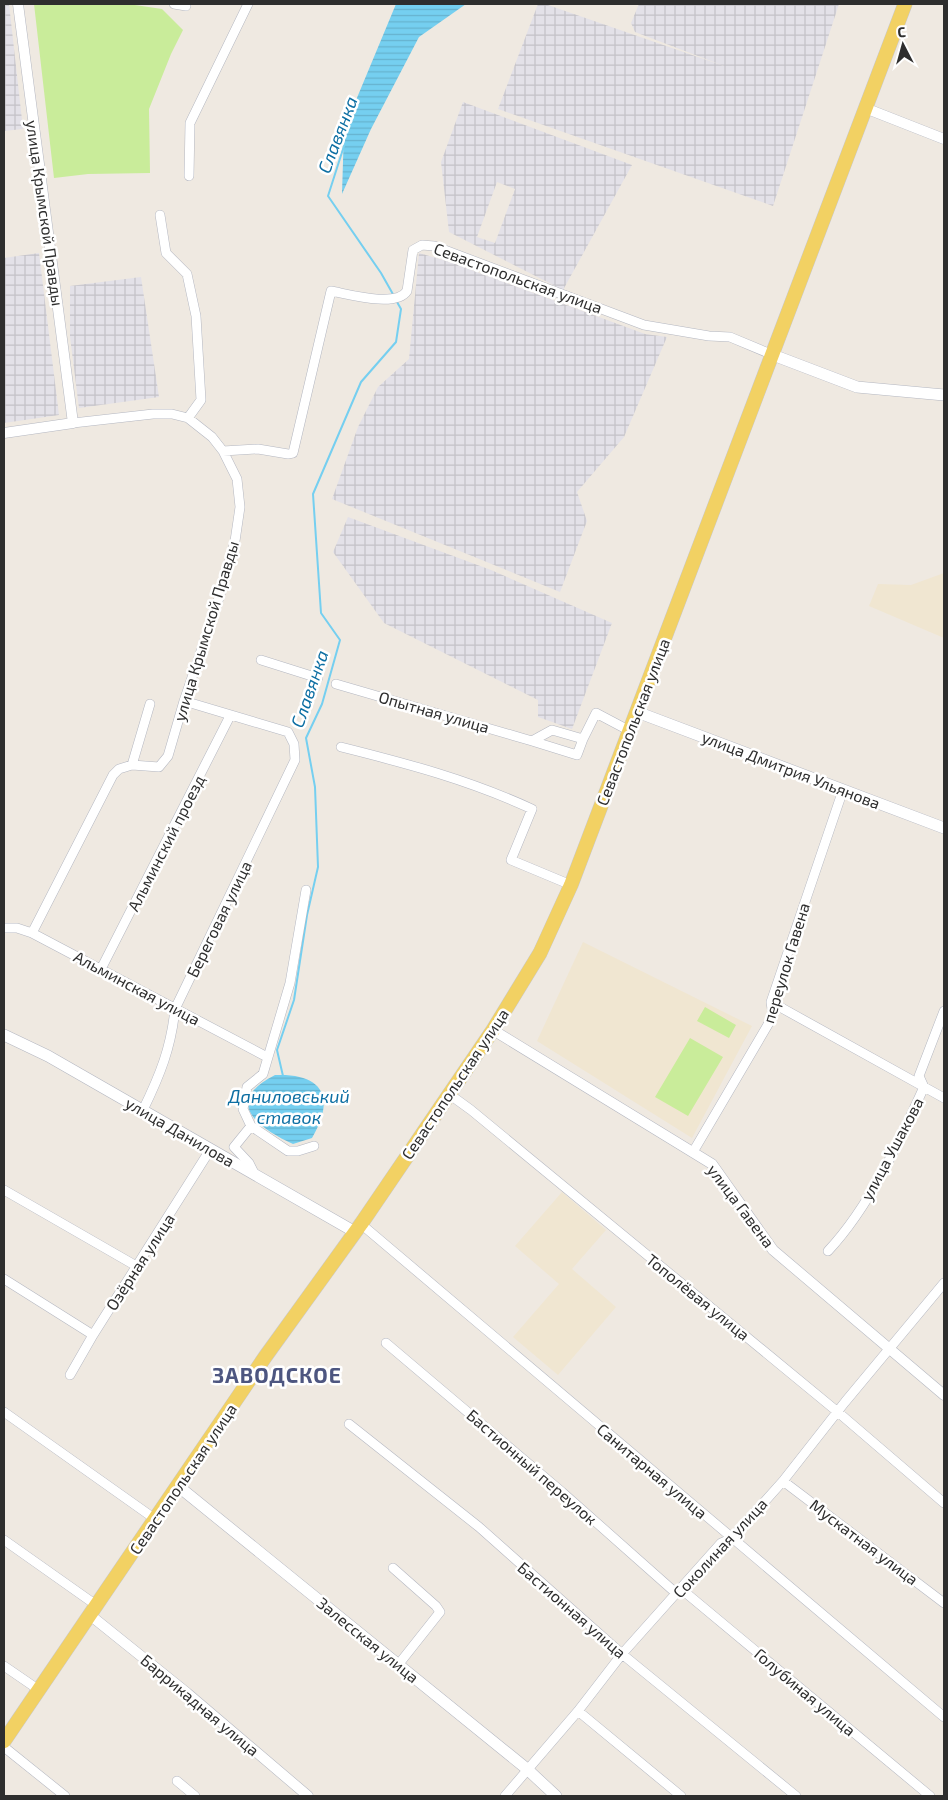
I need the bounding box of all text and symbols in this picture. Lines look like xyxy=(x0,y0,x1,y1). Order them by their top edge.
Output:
north arrow xyxy=(878,20,928,70)
text: С xyxy=(897,23,907,40)
water label: Славянка xyxy=(312,93,362,176)
street label: улица Крымской Правды xyxy=(22,119,68,307)
street label: Севастопольская улица xyxy=(431,238,605,318)
street label: улица Крымской Правды xyxy=(169,538,243,724)
street label: Севастопольская улица xyxy=(592,635,674,809)
water label: Славянка xyxy=(286,647,333,730)
street label: Опытная улица xyxy=(376,687,492,737)
street label: улица Дмитрия Ульянова xyxy=(699,727,883,813)
street label: Альминский проезд xyxy=(123,772,208,914)
street label: Береговая улица xyxy=(182,857,256,981)
street label: переулок Гавена xyxy=(758,900,814,1026)
street label: Альминская улица xyxy=(70,946,204,1030)
street label: Севастопольская улица xyxy=(397,1005,513,1163)
water label: Даниловський ставок xyxy=(227,1085,350,1128)
street label: улица Данилова xyxy=(122,1093,238,1171)
street label: улица Ушакова xyxy=(856,1094,928,1204)
street label: улица Гавена xyxy=(703,1160,779,1252)
street label: Озёрная улица xyxy=(101,1210,179,1314)
street label: Тополёвая улица xyxy=(642,1249,754,1345)
district label: ЗАВОДСКОЕ xyxy=(212,1362,342,1387)
street label: Севастопольская улица xyxy=(125,1400,241,1558)
street label: Бастионный переулок xyxy=(463,1405,602,1529)
street label: Санитарная улица xyxy=(593,1419,711,1523)
street label: Соколиная улица xyxy=(669,1494,771,1602)
street label: Мускатная улица xyxy=(806,1495,922,1589)
street label: Бастионная улица xyxy=(514,1557,630,1663)
street label: Залесская улица xyxy=(313,1593,423,1687)
street label: Голубиная улица xyxy=(750,1644,860,1740)
street label: Баррикадная улица xyxy=(137,1650,263,1760)

